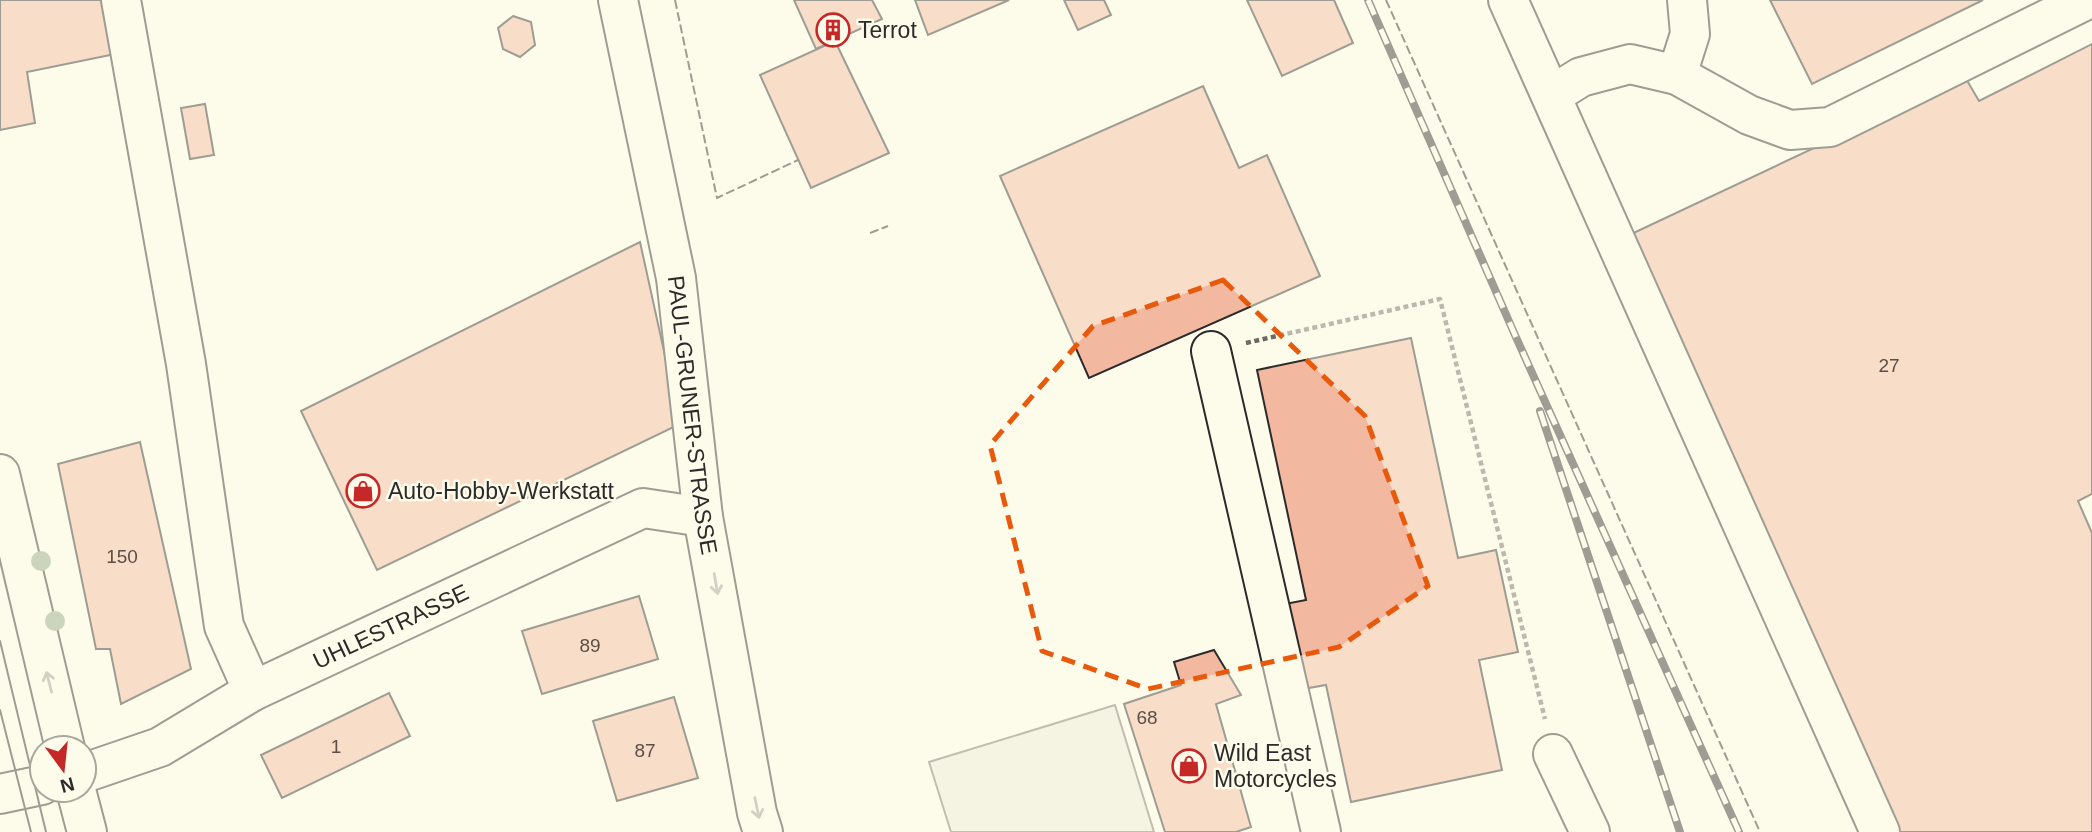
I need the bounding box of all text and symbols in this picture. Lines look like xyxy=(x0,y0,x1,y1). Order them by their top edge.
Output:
building icon: Terrot xyxy=(814,11,852,49)
place label: Terrot xyxy=(858,17,917,43)
street label: PAUL-GRUNER-STRASSE xyxy=(663,274,723,557)
house number: 27 xyxy=(1878,355,1900,376)
shop icon: Auto-Hobby-Werkstatt xyxy=(344,472,382,510)
place label: Auto-Hobby-Werkstatt xyxy=(388,478,614,504)
house number: 150 xyxy=(106,546,138,567)
one-way arrow xyxy=(710,572,723,595)
street label: UHLESTRASSE xyxy=(309,579,473,674)
house number: 89 xyxy=(579,635,601,656)
one-way arrow xyxy=(42,671,55,694)
house number: 68 xyxy=(1136,707,1158,728)
north arrow xyxy=(28,734,98,804)
house number: 1 xyxy=(331,736,341,757)
house number: 87 xyxy=(634,740,656,761)
place label: Wild East Motorcycles xyxy=(1214,740,1337,792)
shop icon: Wild East Motorcycles xyxy=(1170,747,1208,785)
text: N xyxy=(58,773,77,797)
one-way arrow xyxy=(750,796,764,819)

